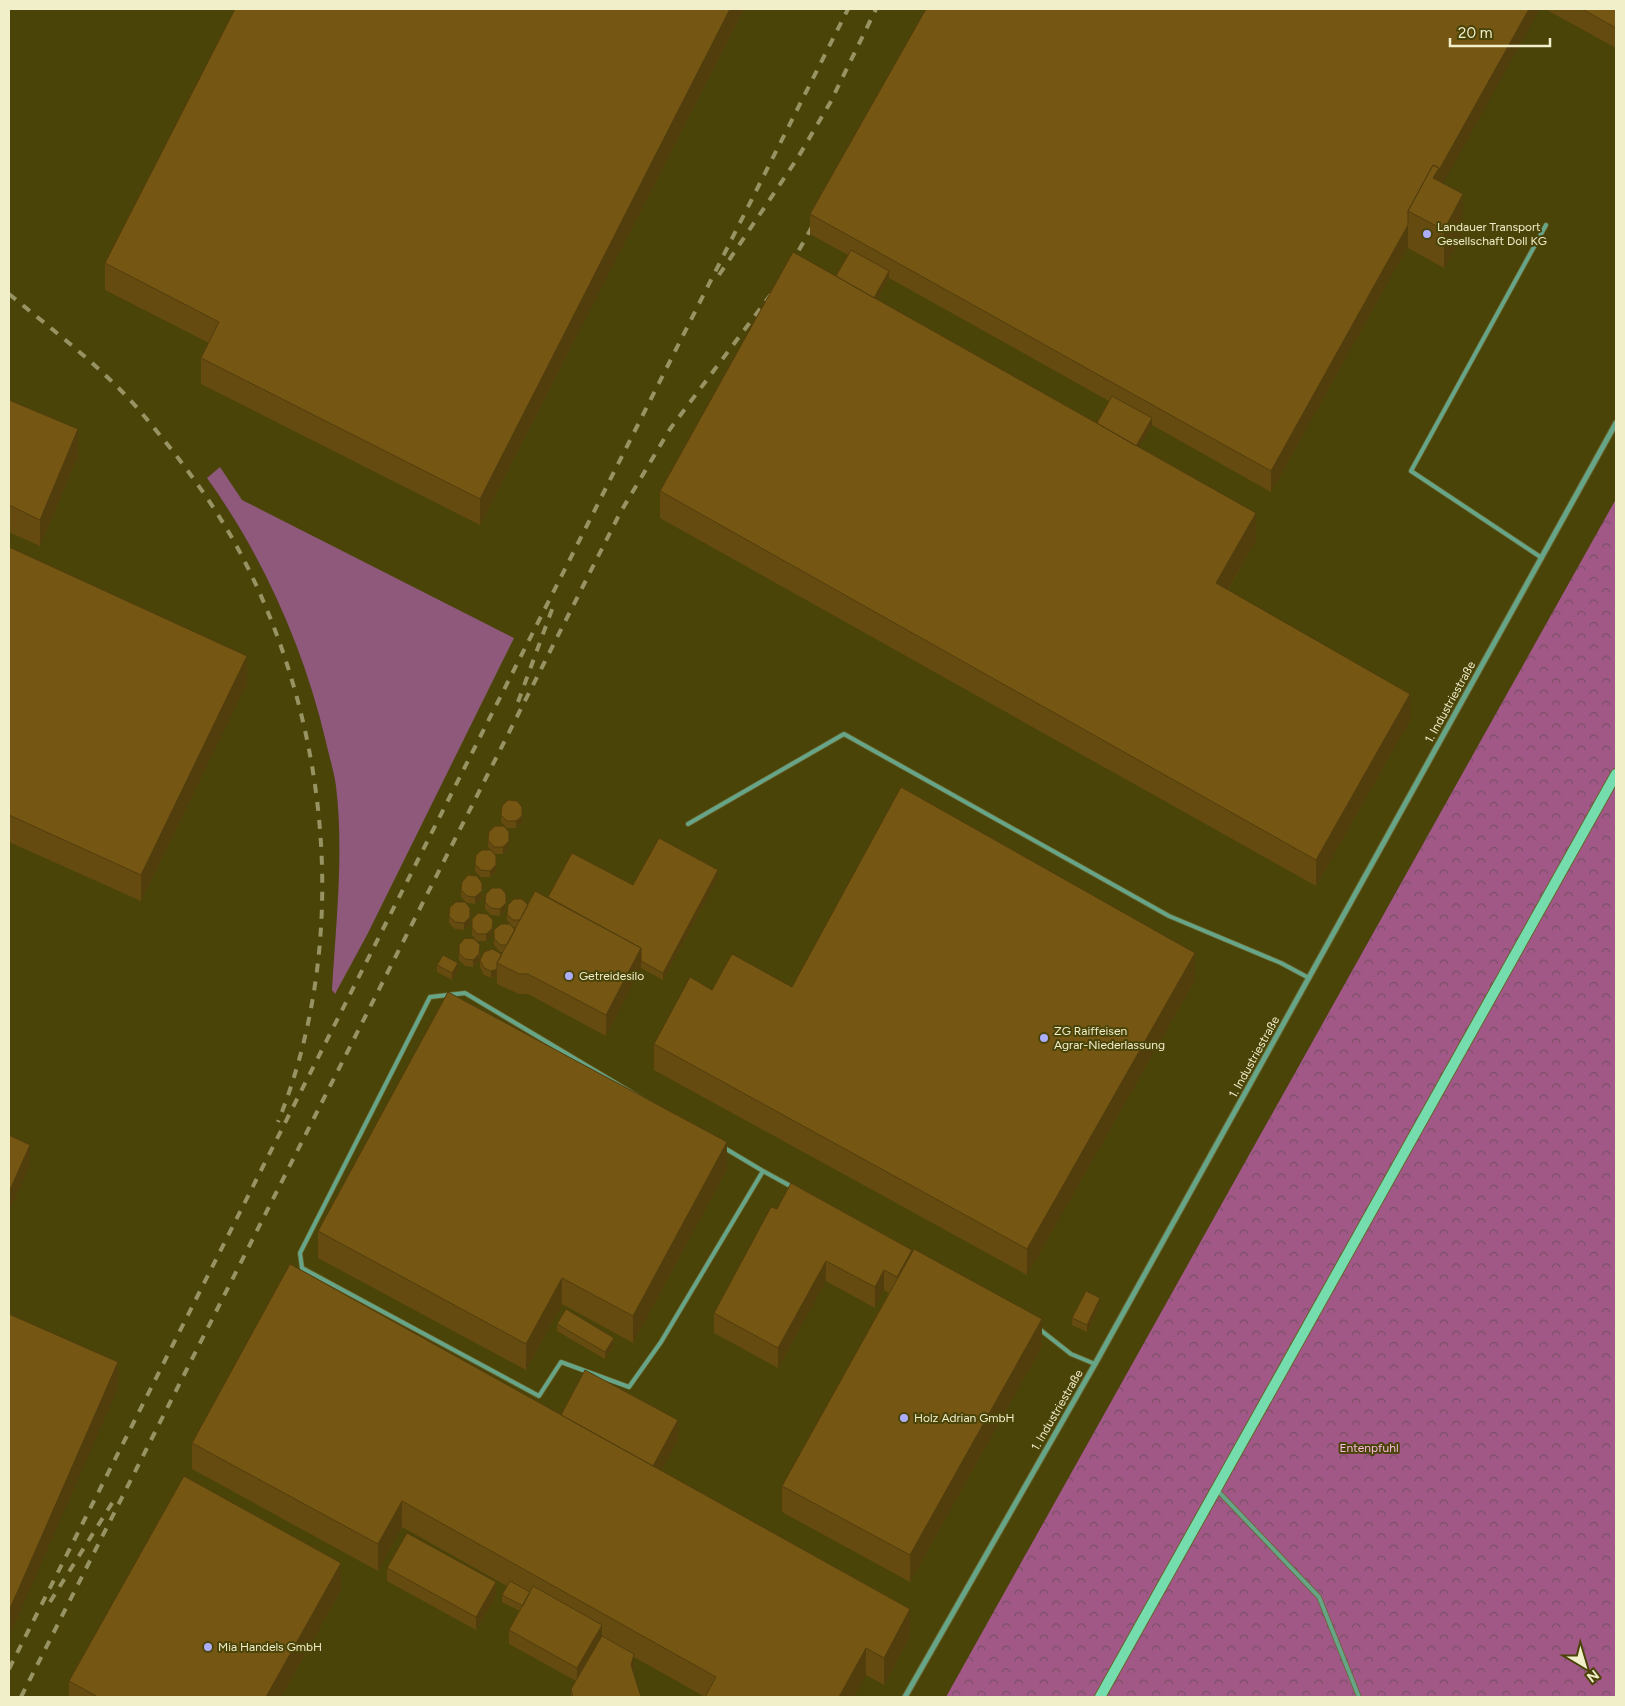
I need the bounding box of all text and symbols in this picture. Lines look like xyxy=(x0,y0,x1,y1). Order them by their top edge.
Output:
scale bar xyxy=(1450,15,1550,47)
text: 20 m xyxy=(1458,24,1492,42)
place label: Landauer Transport Gesellschaft Doll KG xyxy=(1437,220,1547,248)
marker: Landauer Transport Gesellschaft Doll KG xyxy=(1421,228,1433,240)
street label: 1. Industriestraße xyxy=(1422,658,1478,745)
place label: Getreidesilo xyxy=(579,969,644,983)
marker: Getreidesilo xyxy=(563,970,575,982)
street label: 1. Industriestraße xyxy=(1226,1013,1282,1100)
place label: ZG Raiffeisen Agrar-Niederlassung xyxy=(1054,1024,1165,1052)
marker: ZG Raiffeisen Agrar-Niederlassung xyxy=(1038,1032,1050,1044)
street label: 1. Industriestraße xyxy=(1028,1367,1086,1453)
place label: Holz Adrian GmbH xyxy=(914,1411,1015,1425)
marker: Holz Adrian GmbH xyxy=(898,1412,910,1424)
park label: Entenpfuhl xyxy=(1339,1441,1399,1455)
place label: Mia Handels GmbH xyxy=(218,1640,322,1654)
marker: Mia Handels GmbH xyxy=(202,1641,214,1653)
north arrow xyxy=(1560,1641,1610,1691)
text: N xyxy=(1583,1666,1602,1686)

